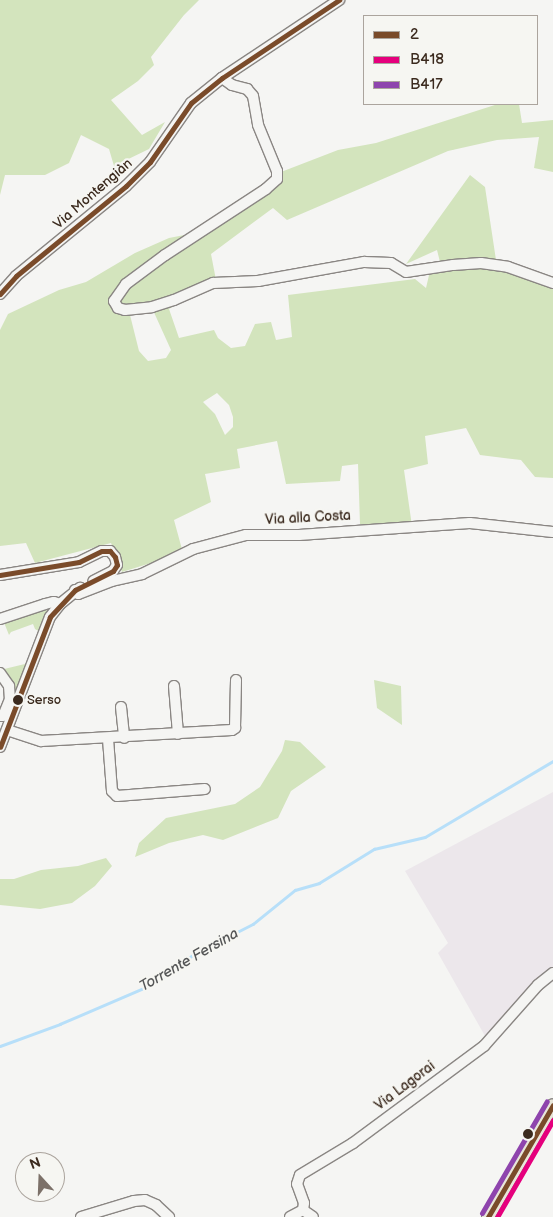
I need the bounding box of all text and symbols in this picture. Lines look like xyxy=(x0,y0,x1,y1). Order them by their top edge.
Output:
legend xyxy=(363,15,538,105)
text: 2 xyxy=(410,25,419,44)
text: B418 xyxy=(410,50,444,69)
text: B417 xyxy=(410,75,443,94)
street label: Via Montengiàn xyxy=(50,155,136,233)
street label: Via alla Costa xyxy=(265,507,351,529)
place label: Serso xyxy=(27,692,61,708)
marker: Serso xyxy=(13,695,23,705)
water label: Torrente Fersina xyxy=(136,924,242,996)
street label: Via Lagorai xyxy=(372,1058,438,1114)
unlabelled marker xyxy=(523,1129,533,1139)
north arrow xyxy=(15,1152,65,1202)
text: N xyxy=(27,1154,43,1173)

